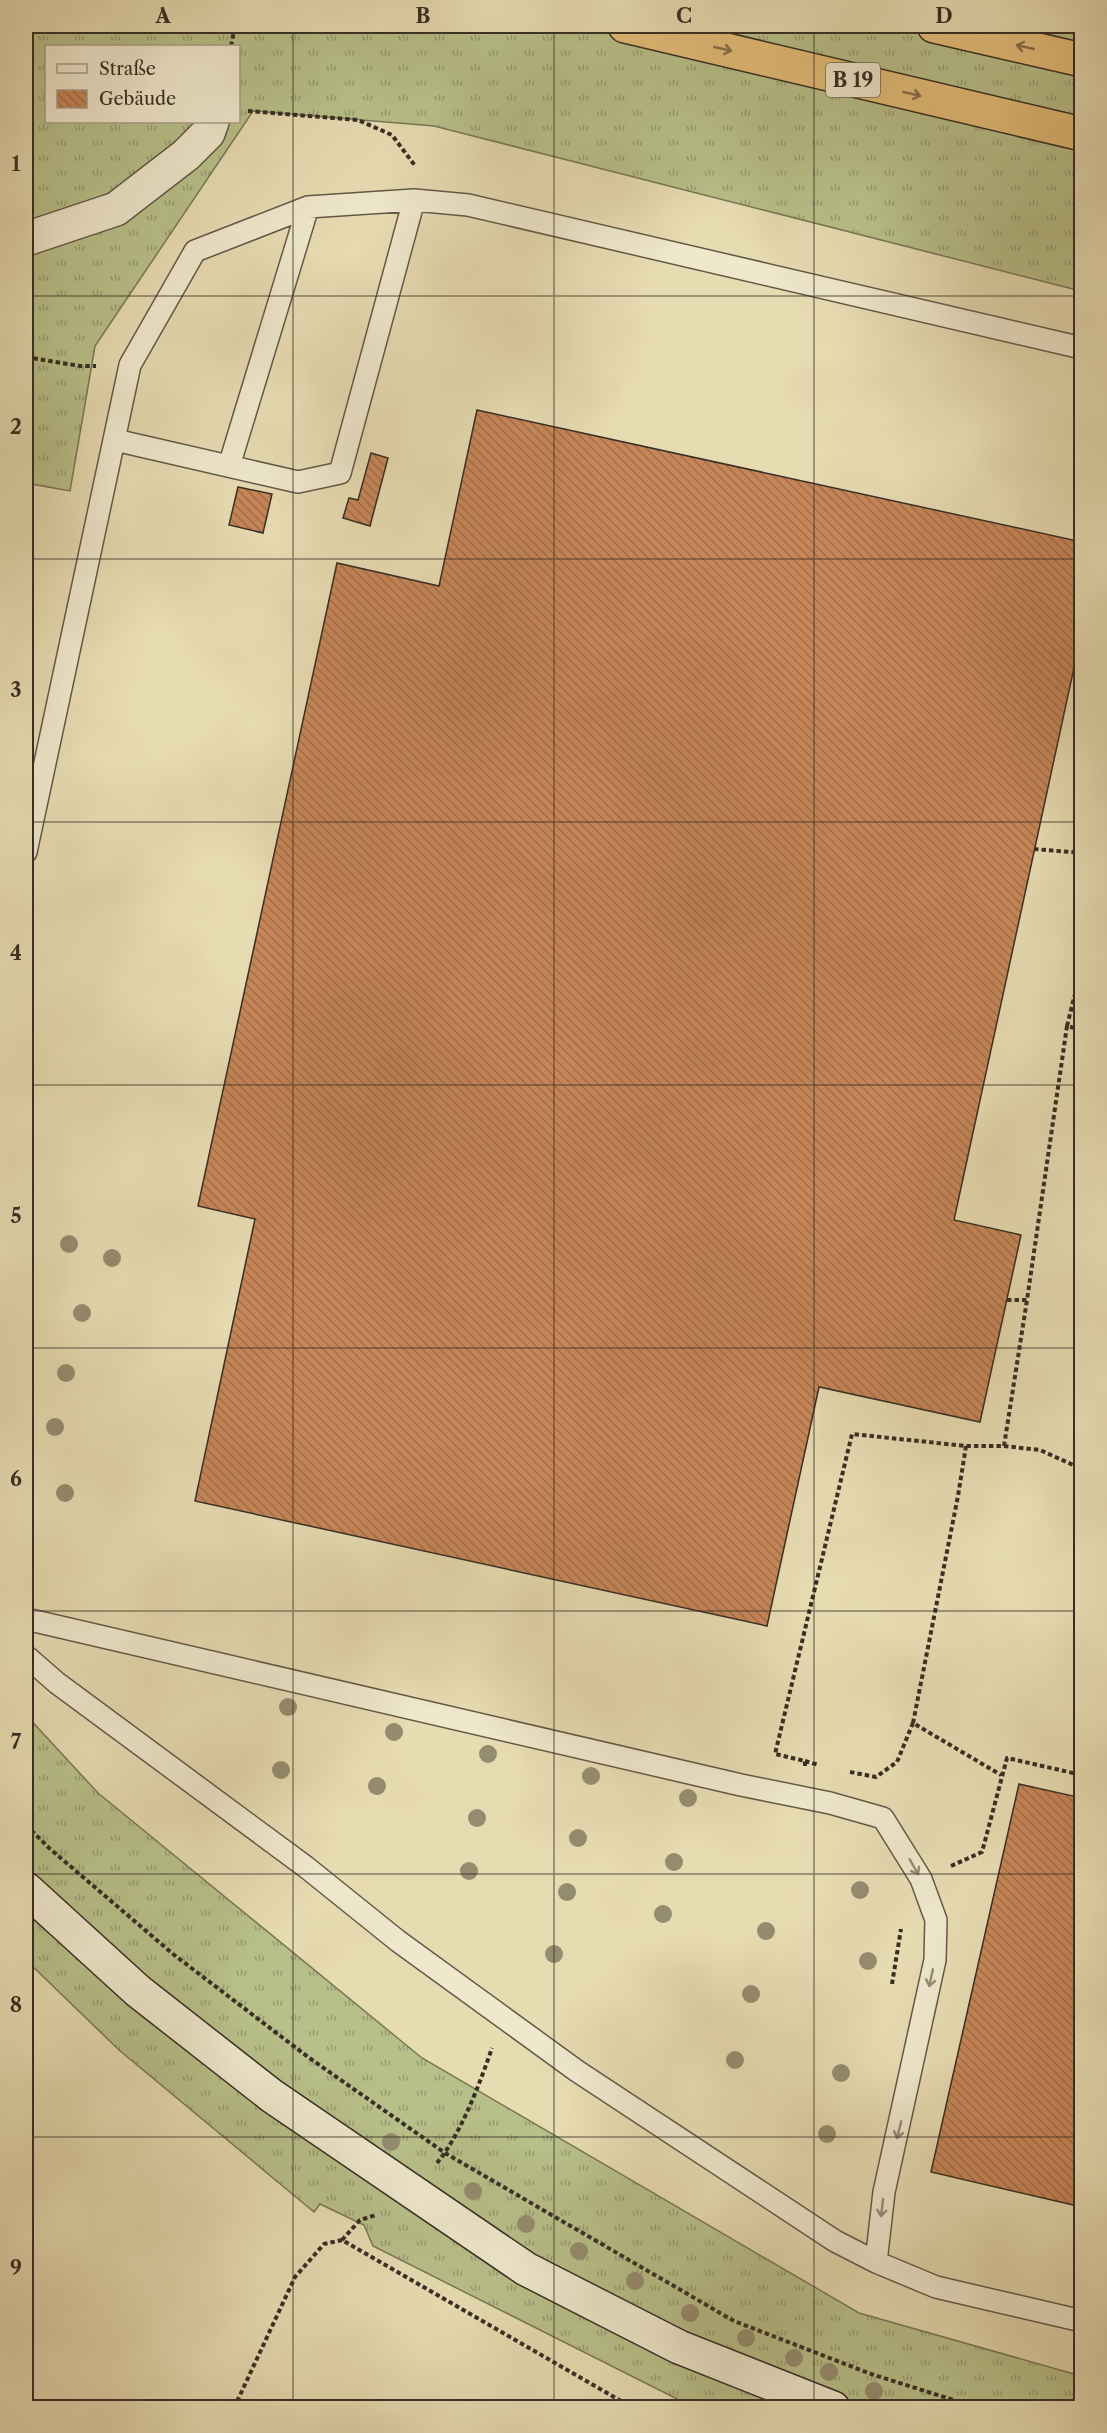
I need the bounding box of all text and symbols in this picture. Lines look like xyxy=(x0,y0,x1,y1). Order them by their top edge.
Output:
text: A xyxy=(154,4,171,28)
text: B xyxy=(416,4,431,28)
text: C xyxy=(676,4,692,28)
text: D xyxy=(935,4,953,28)
one-way arrow xyxy=(1015,40,1034,52)
one-way arrow xyxy=(713,43,732,55)
legend xyxy=(45,45,240,123)
text: Straße xyxy=(99,58,156,80)
road number: B 19 xyxy=(826,63,880,97)
text: Gebäude xyxy=(99,88,176,110)
one-way arrow xyxy=(902,88,921,100)
text: 1 xyxy=(12,152,21,176)
text: 2 xyxy=(10,415,22,439)
text: 3 xyxy=(10,678,22,702)
text: 4 xyxy=(10,941,22,965)
text: 5 xyxy=(10,1204,22,1228)
text: 6 xyxy=(10,1467,22,1491)
text: 7 xyxy=(11,1730,22,1754)
one-way arrow xyxy=(908,1858,920,1875)
one-way arrow xyxy=(925,1968,936,1987)
text: 8 xyxy=(10,1993,22,2017)
one-way arrow xyxy=(892,2120,904,2139)
one-way arrow xyxy=(877,2198,888,2218)
text: 9 xyxy=(10,2256,22,2280)

